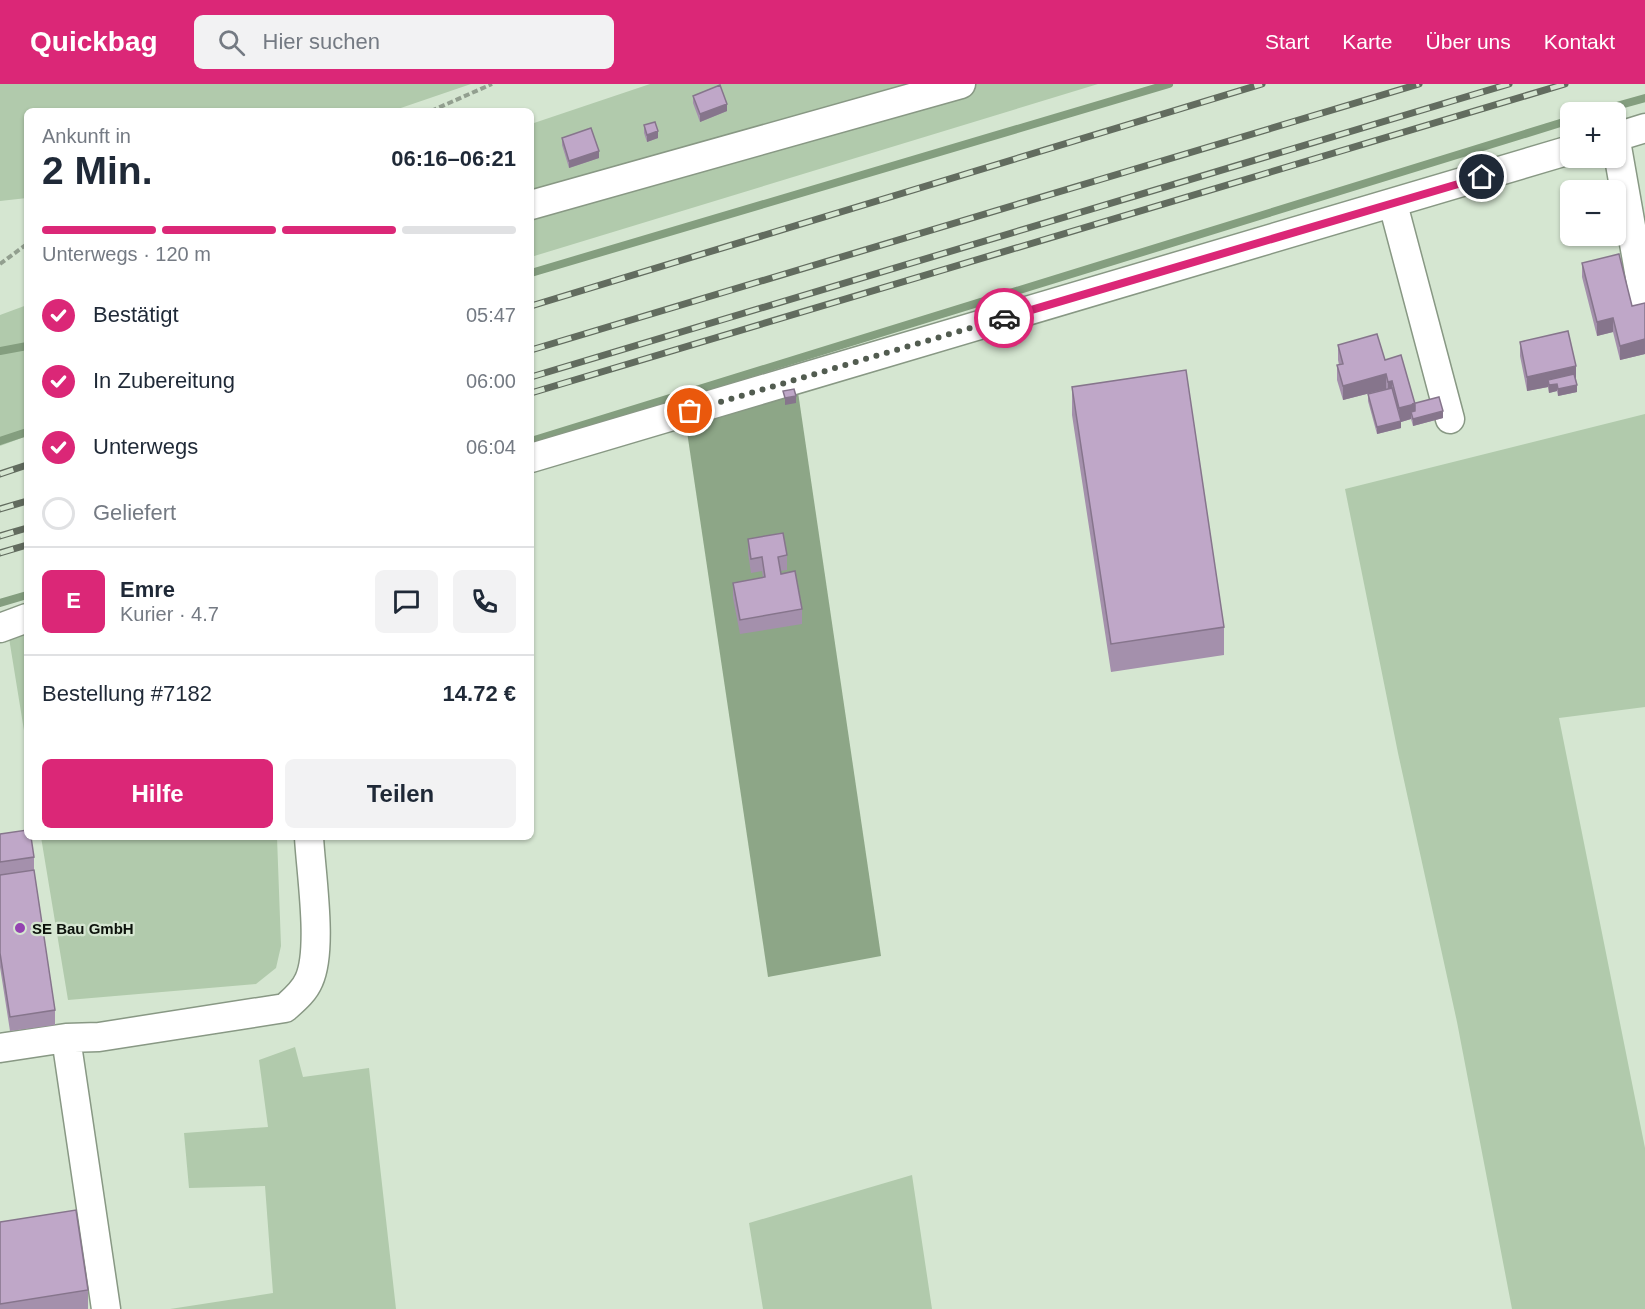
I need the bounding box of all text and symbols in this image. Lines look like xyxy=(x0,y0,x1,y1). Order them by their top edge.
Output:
search box xyxy=(194,15,614,69)
text: Quickbag xyxy=(30,26,158,57)
icon: search xyxy=(215,26,248,59)
text: Hier suchen xyxy=(263,29,380,54)
text: Start xyxy=(1265,30,1309,53)
text: Karte xyxy=(1342,30,1393,53)
text: Über uns xyxy=(1426,30,1511,53)
text: Kontakt xyxy=(1544,30,1615,53)
map controls xyxy=(1560,102,1626,246)
button: + xyxy=(1560,102,1626,168)
text: Ankunft in xyxy=(42,125,131,147)
text: 06:16–06:21 xyxy=(391,146,516,171)
text: 2 Min. xyxy=(42,149,153,192)
pin xyxy=(1456,151,1507,202)
icon: home xyxy=(1465,160,1498,193)
button: − xyxy=(1560,180,1626,246)
text: Unterwegs · 120 m xyxy=(42,243,211,265)
courier xyxy=(974,288,1034,348)
icon: check xyxy=(42,299,75,332)
text: Bestätigt xyxy=(93,302,179,327)
icon: car xyxy=(988,302,1021,335)
text: 05:47 xyxy=(466,304,516,326)
icon: check xyxy=(42,365,75,398)
text: In Zubereitung xyxy=(93,368,235,393)
text: 06:00 xyxy=(466,370,516,392)
pin xyxy=(664,385,715,436)
icon: bag xyxy=(673,394,706,427)
icon: check xyxy=(42,431,75,464)
text: Unterwegs xyxy=(93,434,198,459)
text: 06:04 xyxy=(466,436,516,458)
text: Geliefert xyxy=(93,500,176,525)
button: chat xyxy=(375,570,438,633)
button: phone xyxy=(453,570,516,633)
text: Emre xyxy=(120,577,175,602)
text: E xyxy=(66,588,81,613)
text: Kurier · 4.7 xyxy=(120,603,219,625)
text: Bestellung #7182 xyxy=(42,681,212,706)
text: 14.72 € xyxy=(443,681,516,706)
button: Hilfe xyxy=(42,759,273,828)
button: Teilen xyxy=(285,759,516,828)
place label: SE Bau GmbH xyxy=(32,920,134,937)
marker: SE Bau GmbH xyxy=(13,921,27,935)

